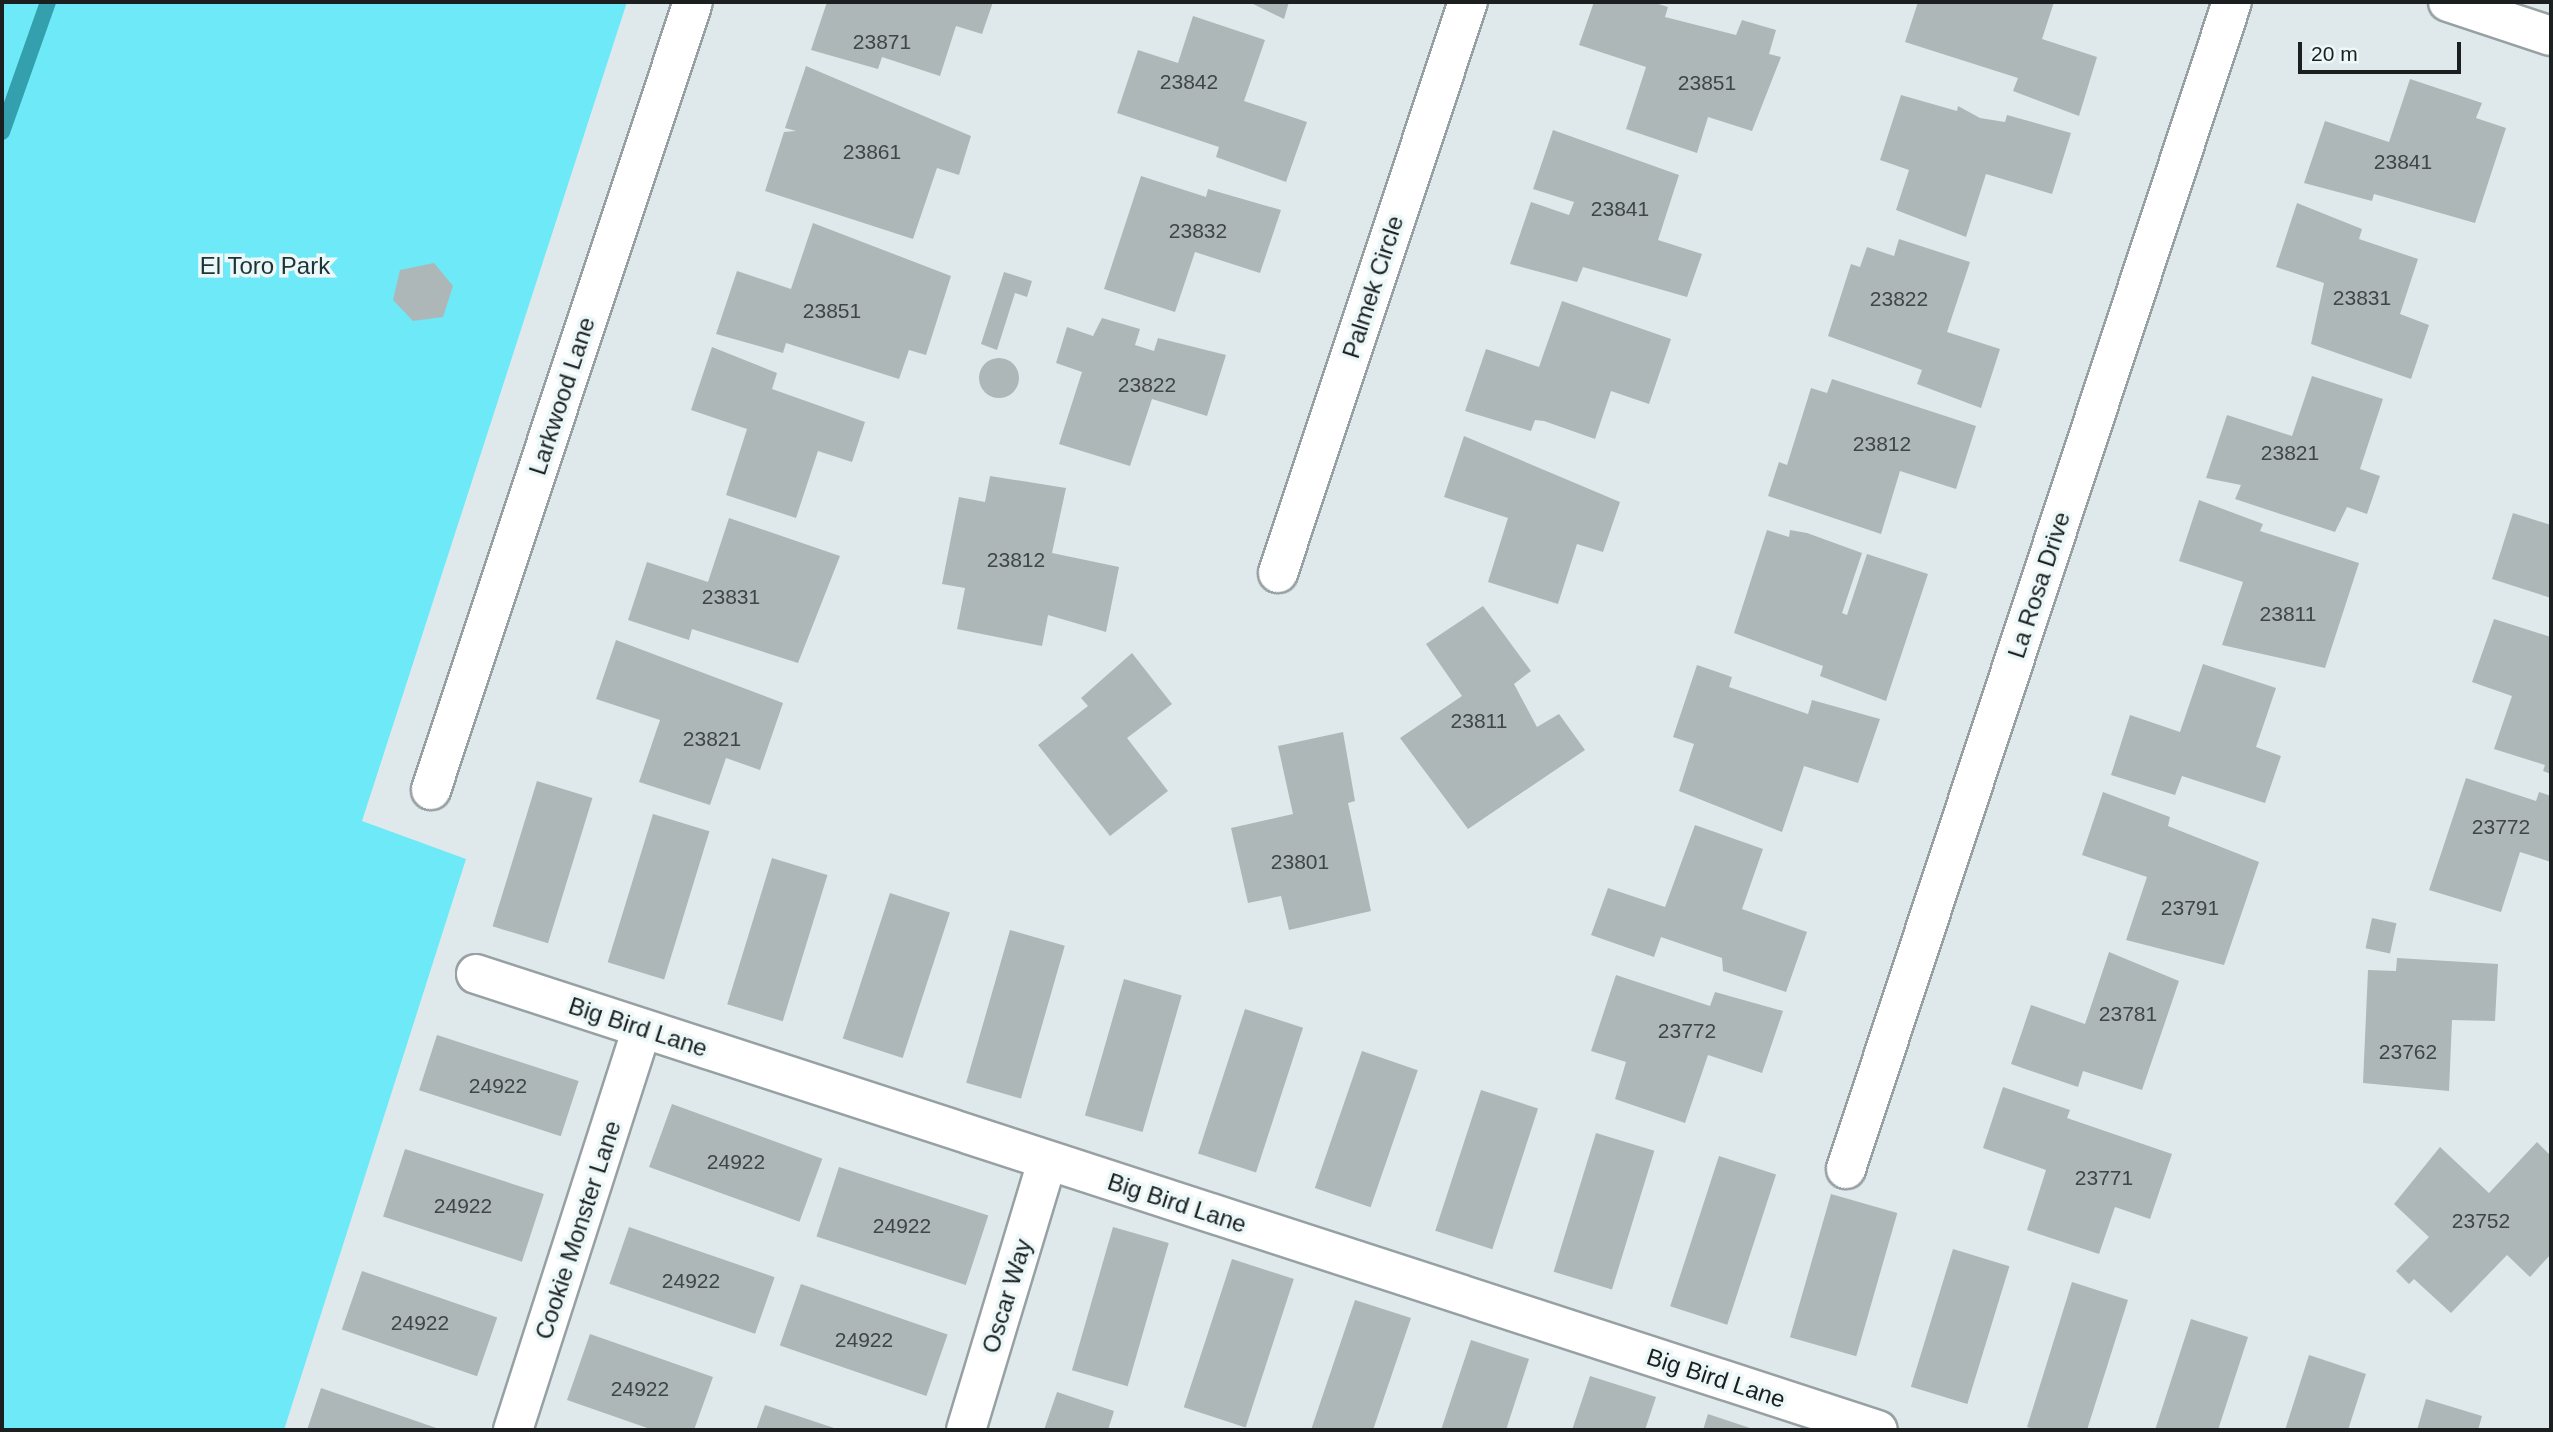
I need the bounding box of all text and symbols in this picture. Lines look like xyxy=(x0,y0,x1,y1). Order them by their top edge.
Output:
scale bar xyxy=(2301,28,2464,72)
house number: 23871 xyxy=(853,29,911,55)
text: 20 m xyxy=(2311,42,2358,65)
house number: 23842 xyxy=(1160,69,1218,95)
house number: 23851 xyxy=(1678,70,1736,96)
house number: 23861 xyxy=(843,139,901,165)
house number: 23841 xyxy=(2374,149,2432,175)
house number: 23841 xyxy=(1591,196,1649,222)
street label: Palmek Circle xyxy=(1336,212,1410,362)
house number: 23832 xyxy=(1169,218,1227,244)
park label: El Toro Park xyxy=(200,252,330,280)
house number: 23831 xyxy=(2333,285,2391,311)
house number: 23822 xyxy=(1870,286,1928,312)
house number: 23851 xyxy=(803,298,861,324)
street label: Larkwood Lane xyxy=(523,314,601,478)
house number: 23822 xyxy=(1118,372,1176,398)
house number: 23812 xyxy=(1853,431,1911,457)
house number: 23821 xyxy=(2261,440,2319,466)
street label: La Rosa Drive xyxy=(2002,508,2076,662)
house number: 23812 xyxy=(987,547,1045,573)
house number: 23831 xyxy=(702,584,760,610)
house number: 23811 xyxy=(2260,601,2316,627)
house number: 23811 xyxy=(1451,708,1507,734)
house number: 23821 xyxy=(683,726,741,752)
house number: 23772 xyxy=(2472,814,2530,840)
house number: 23801 xyxy=(1271,849,1329,875)
house number: 23791 xyxy=(2161,895,2219,921)
street label: Big Bird Lane xyxy=(565,991,711,1063)
house number: 23781 xyxy=(2099,1001,2157,1027)
house number: 23772 xyxy=(1658,1018,1716,1044)
house number: 23762 xyxy=(2379,1039,2437,1065)
house number: 24922 xyxy=(469,1073,527,1099)
street label: Cookie Monster Lane xyxy=(529,1117,627,1343)
house number: 24922 xyxy=(707,1149,765,1175)
house number: 23771 xyxy=(2075,1165,2133,1191)
street label: Big Bird Lane xyxy=(1104,1167,1250,1239)
house number: 24922 xyxy=(434,1193,492,1219)
house number: 23752 xyxy=(2452,1208,2510,1234)
house number: 24922 xyxy=(873,1213,931,1239)
street label: Oscar Way xyxy=(976,1235,1038,1357)
house number: 24922 xyxy=(662,1268,720,1294)
house number: 24922 xyxy=(391,1310,449,1336)
house number: 24922 xyxy=(835,1327,893,1353)
street label: Big Bird Lane xyxy=(1643,1342,1789,1414)
house number: 24922 xyxy=(611,1376,669,1402)

